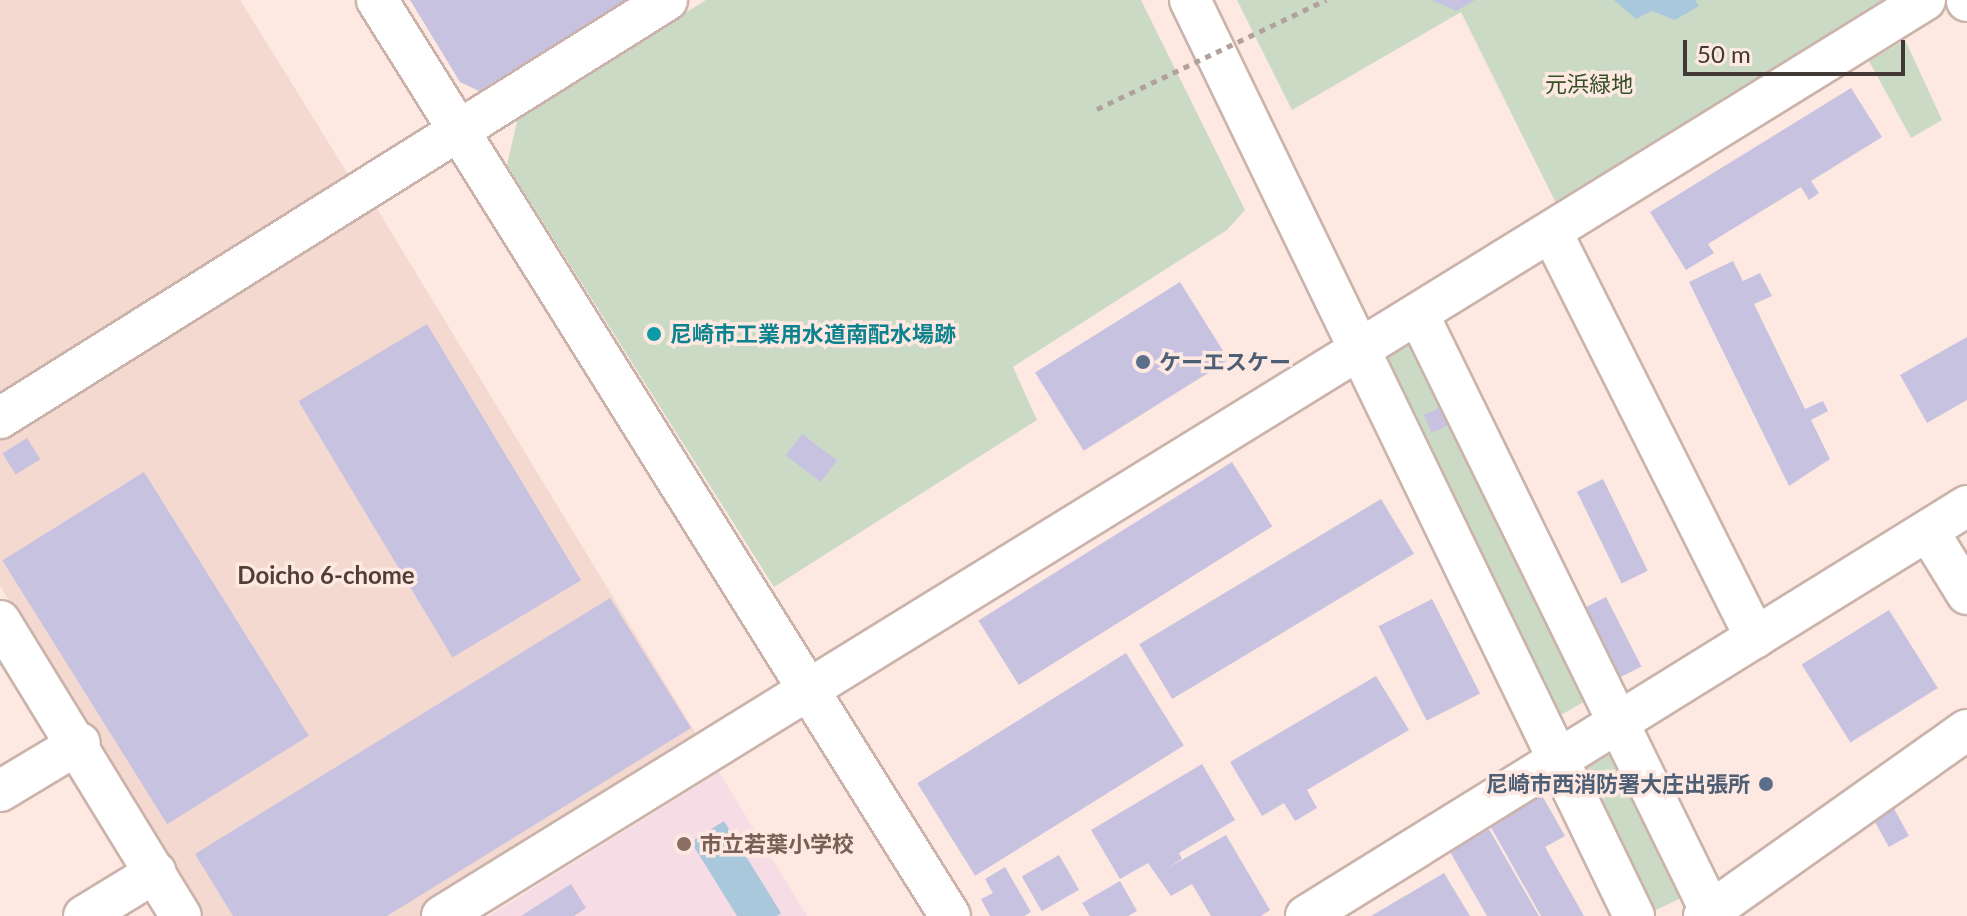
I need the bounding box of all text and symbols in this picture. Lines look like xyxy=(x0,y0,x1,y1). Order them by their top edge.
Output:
scale bar xyxy=(1687,24,1909,74)
text: 50 m xyxy=(1697,39,1751,68)
park label: 元浜緑地 xyxy=(1545,71,1633,97)
place label: 尼崎市工業用水道南配水場跡 xyxy=(670,321,956,347)
marker: 尼崎市工業用水道南配水場跡 xyxy=(645,325,663,343)
place label: ケーエスケー xyxy=(1159,349,1291,375)
marker: ケーエスケー xyxy=(1134,353,1152,371)
district label: Doicho 6-chome xyxy=(237,561,415,589)
place label: 尼崎市西消防署大庄出張所 xyxy=(1486,771,1750,797)
marker: 尼崎市西消防署大庄出張所 xyxy=(1757,775,1775,793)
place label: 市立若葉小学校 xyxy=(700,831,854,857)
marker: 市立若葉小学校 xyxy=(675,835,693,853)

